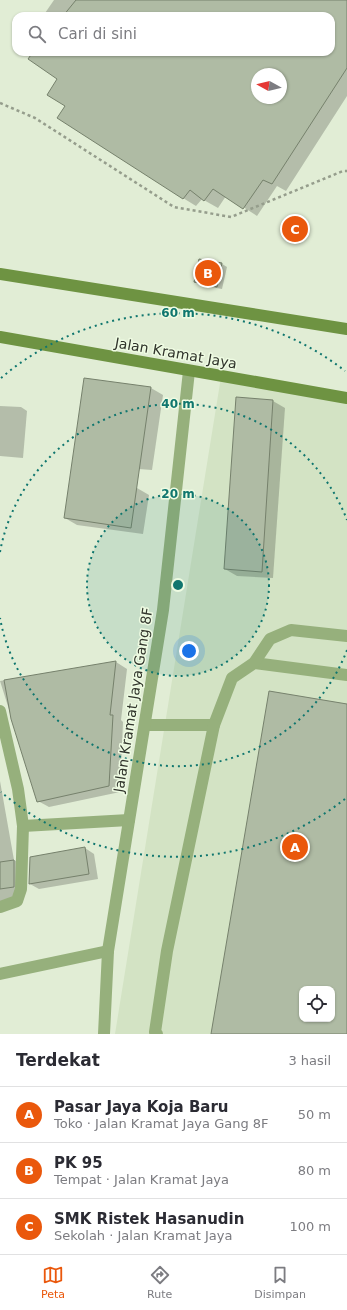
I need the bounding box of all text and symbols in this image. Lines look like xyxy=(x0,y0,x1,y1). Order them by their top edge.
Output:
search box xyxy=(12,12,335,56)
icon: search xyxy=(26,23,48,45)
text: Cari di sini xyxy=(58,25,137,43)
north arrow xyxy=(251,68,287,104)
pin: C xyxy=(282,214,308,244)
pin: B xyxy=(195,258,221,288)
text: 60 m xyxy=(161,306,195,320)
street label: Jalan Kramat Jaya xyxy=(113,334,238,372)
text: 40 m xyxy=(161,397,195,411)
text: 20 m xyxy=(161,487,195,501)
centre of rings xyxy=(171,578,185,592)
street label: Jalan Kramat Jaya Gang 8F xyxy=(110,606,156,794)
your location xyxy=(179,641,199,661)
pin: A xyxy=(282,832,308,862)
map controls xyxy=(299,986,335,1022)
button: locate xyxy=(299,986,335,1022)
text: Terdekat xyxy=(16,1050,100,1070)
text: 3 hasil xyxy=(288,1053,331,1068)
text: Pasar Jaya Koja Baru xyxy=(54,1098,229,1116)
text: A xyxy=(24,1107,34,1122)
text: 50 m xyxy=(298,1107,331,1122)
text: Toko · Jalan Kramat Jaya Gang 8F xyxy=(54,1116,269,1131)
text: PK 95 xyxy=(54,1154,103,1172)
text: B xyxy=(24,1163,34,1178)
text: 80 m xyxy=(298,1163,331,1178)
text: Tempat · Jalan Kramat Jaya xyxy=(54,1172,229,1187)
text: SMK Ristek Hasanudin xyxy=(54,1210,244,1228)
text: C xyxy=(24,1219,34,1234)
text: 100 m xyxy=(289,1219,331,1234)
text: Sekolah · Jalan Kramat Jaya xyxy=(54,1228,232,1243)
tab: Peta xyxy=(41,1264,65,1301)
tab: Rute xyxy=(147,1264,172,1301)
tab: Disimpan xyxy=(254,1264,306,1301)

